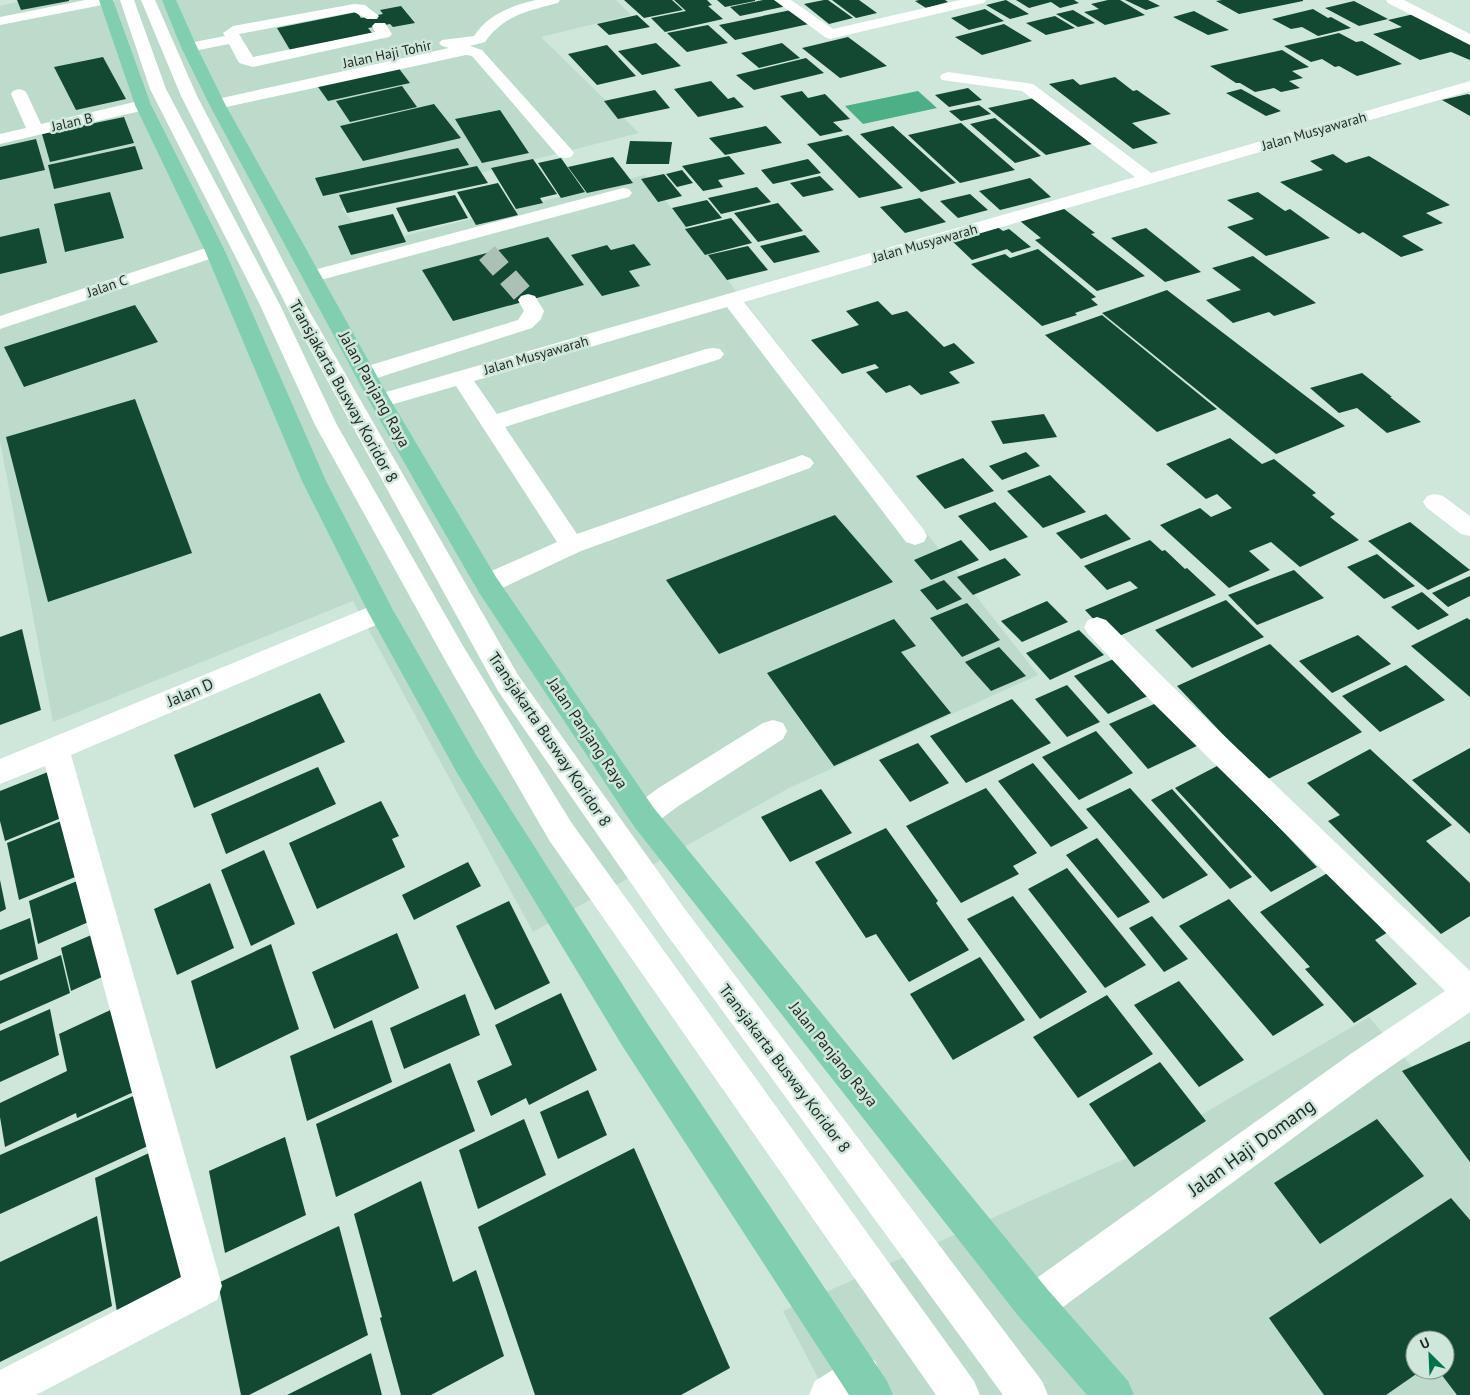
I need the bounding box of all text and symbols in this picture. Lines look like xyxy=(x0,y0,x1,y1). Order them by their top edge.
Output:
street label: Jalan Haji Tohir xyxy=(340,36,433,72)
street label: Jalan Musyawarah xyxy=(1259,107,1368,155)
street label: Jalan B xyxy=(49,109,94,136)
street label: Jalan Musyawarah xyxy=(870,219,979,267)
street label: Jalan C xyxy=(84,271,130,302)
street label: Transjakarta Busway Koridor 8 xyxy=(285,296,403,486)
street label: Jalan Panjang Raya xyxy=(334,327,415,451)
street label: Jalan Musyawarah xyxy=(481,331,590,379)
street label: Transjakarta Busway Koridor 8 xyxy=(484,648,616,830)
street label: Jalan D xyxy=(163,673,216,711)
street label: Jalan Panjang Raya xyxy=(543,673,633,792)
street label: Transjakarta Busway Koridor 8 xyxy=(715,980,855,1156)
street label: Jalan Panjang Raya xyxy=(785,996,883,1111)
street label: Jalan Haji Domang xyxy=(1182,1093,1319,1202)
north arrow xyxy=(1405,1330,1455,1380)
text: U xyxy=(1417,1333,1432,1353)

